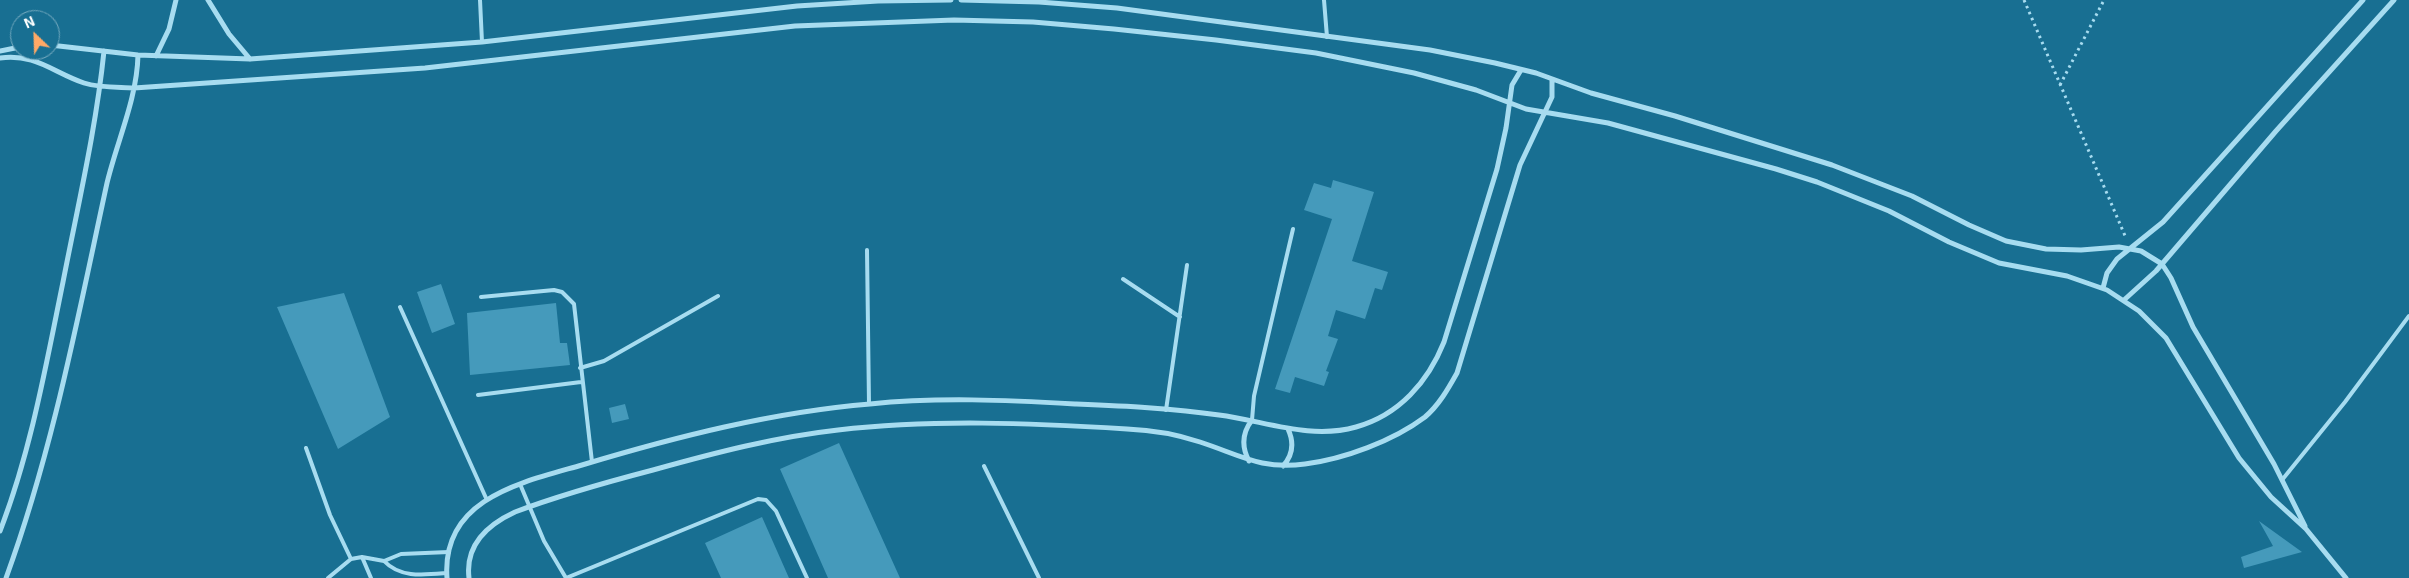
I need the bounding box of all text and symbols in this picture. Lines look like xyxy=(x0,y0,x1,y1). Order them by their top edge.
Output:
north arrow xyxy=(10,10,60,60)
text: N xyxy=(21,12,37,32)

